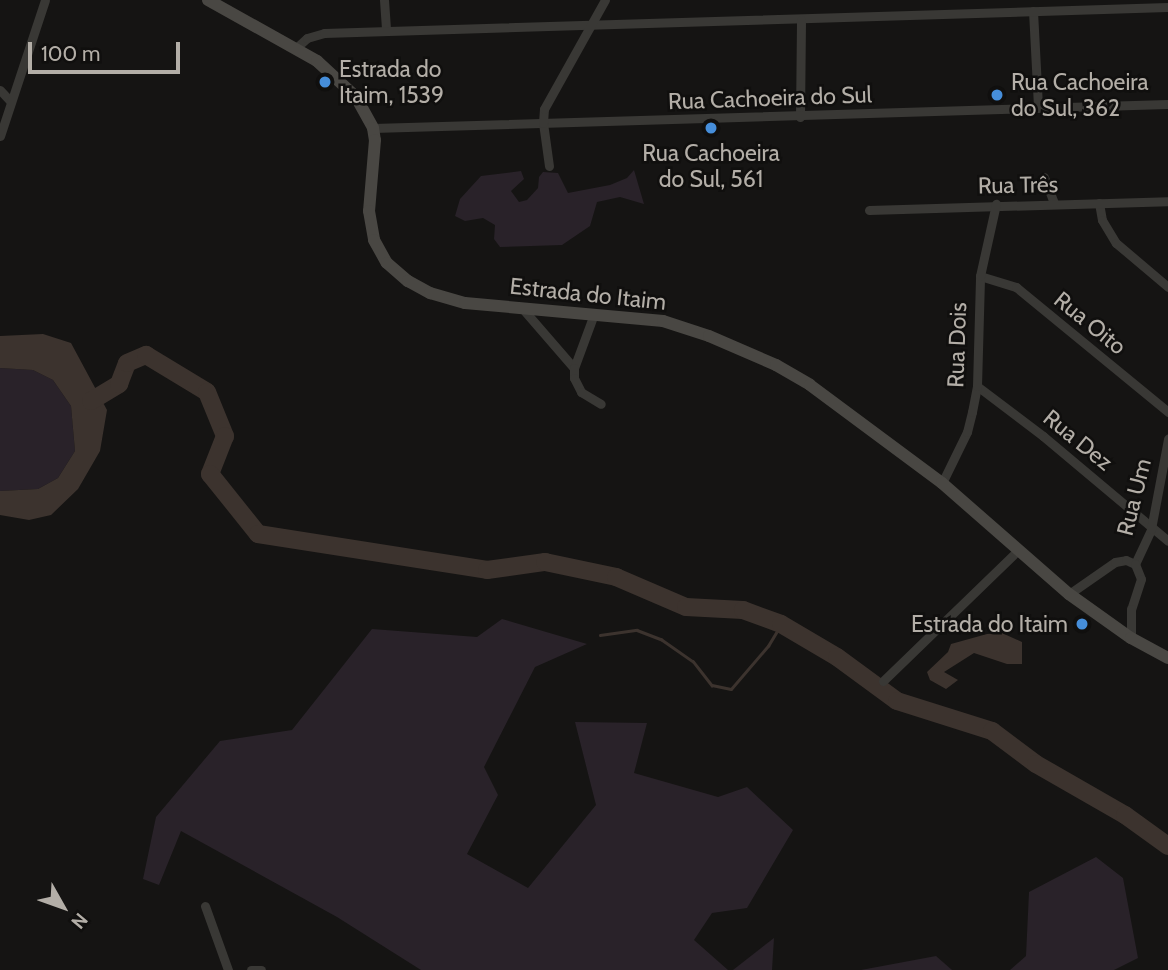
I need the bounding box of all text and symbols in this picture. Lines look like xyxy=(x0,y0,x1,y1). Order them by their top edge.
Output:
scale bar xyxy=(32,28,184,72)
text: 100 m xyxy=(41,41,100,66)
place label: Estrada do Itaim, 1539 xyxy=(339,55,444,109)
place label: Rua Cachoeira do Sul, 362 xyxy=(1011,68,1148,122)
marker: Estrada do Itaim, 1539 xyxy=(317,74,333,90)
street label: Rua Cachoeira do Sul xyxy=(668,81,872,115)
marker: Rua Cachoeira do Sul, 362 xyxy=(989,87,1005,103)
marker: Rua Cachoeira do Sul, 561 xyxy=(703,120,719,136)
place label: Rua Cachoeira do Sul, 561 xyxy=(642,139,780,193)
street label: Rua Três xyxy=(978,171,1058,199)
street label: Estrada do Itaim xyxy=(508,272,668,316)
street label: Rua Oito xyxy=(1048,286,1132,360)
street label: Rua Dois xyxy=(942,302,972,388)
street label: Rua Dez xyxy=(1038,404,1118,476)
street label: Rua Um xyxy=(1111,456,1157,538)
place label: Estrada do Itaim xyxy=(911,610,1068,638)
marker: Estrada do Itaim xyxy=(1074,616,1090,632)
north arrow xyxy=(28,872,98,942)
text: N xyxy=(66,908,93,933)

